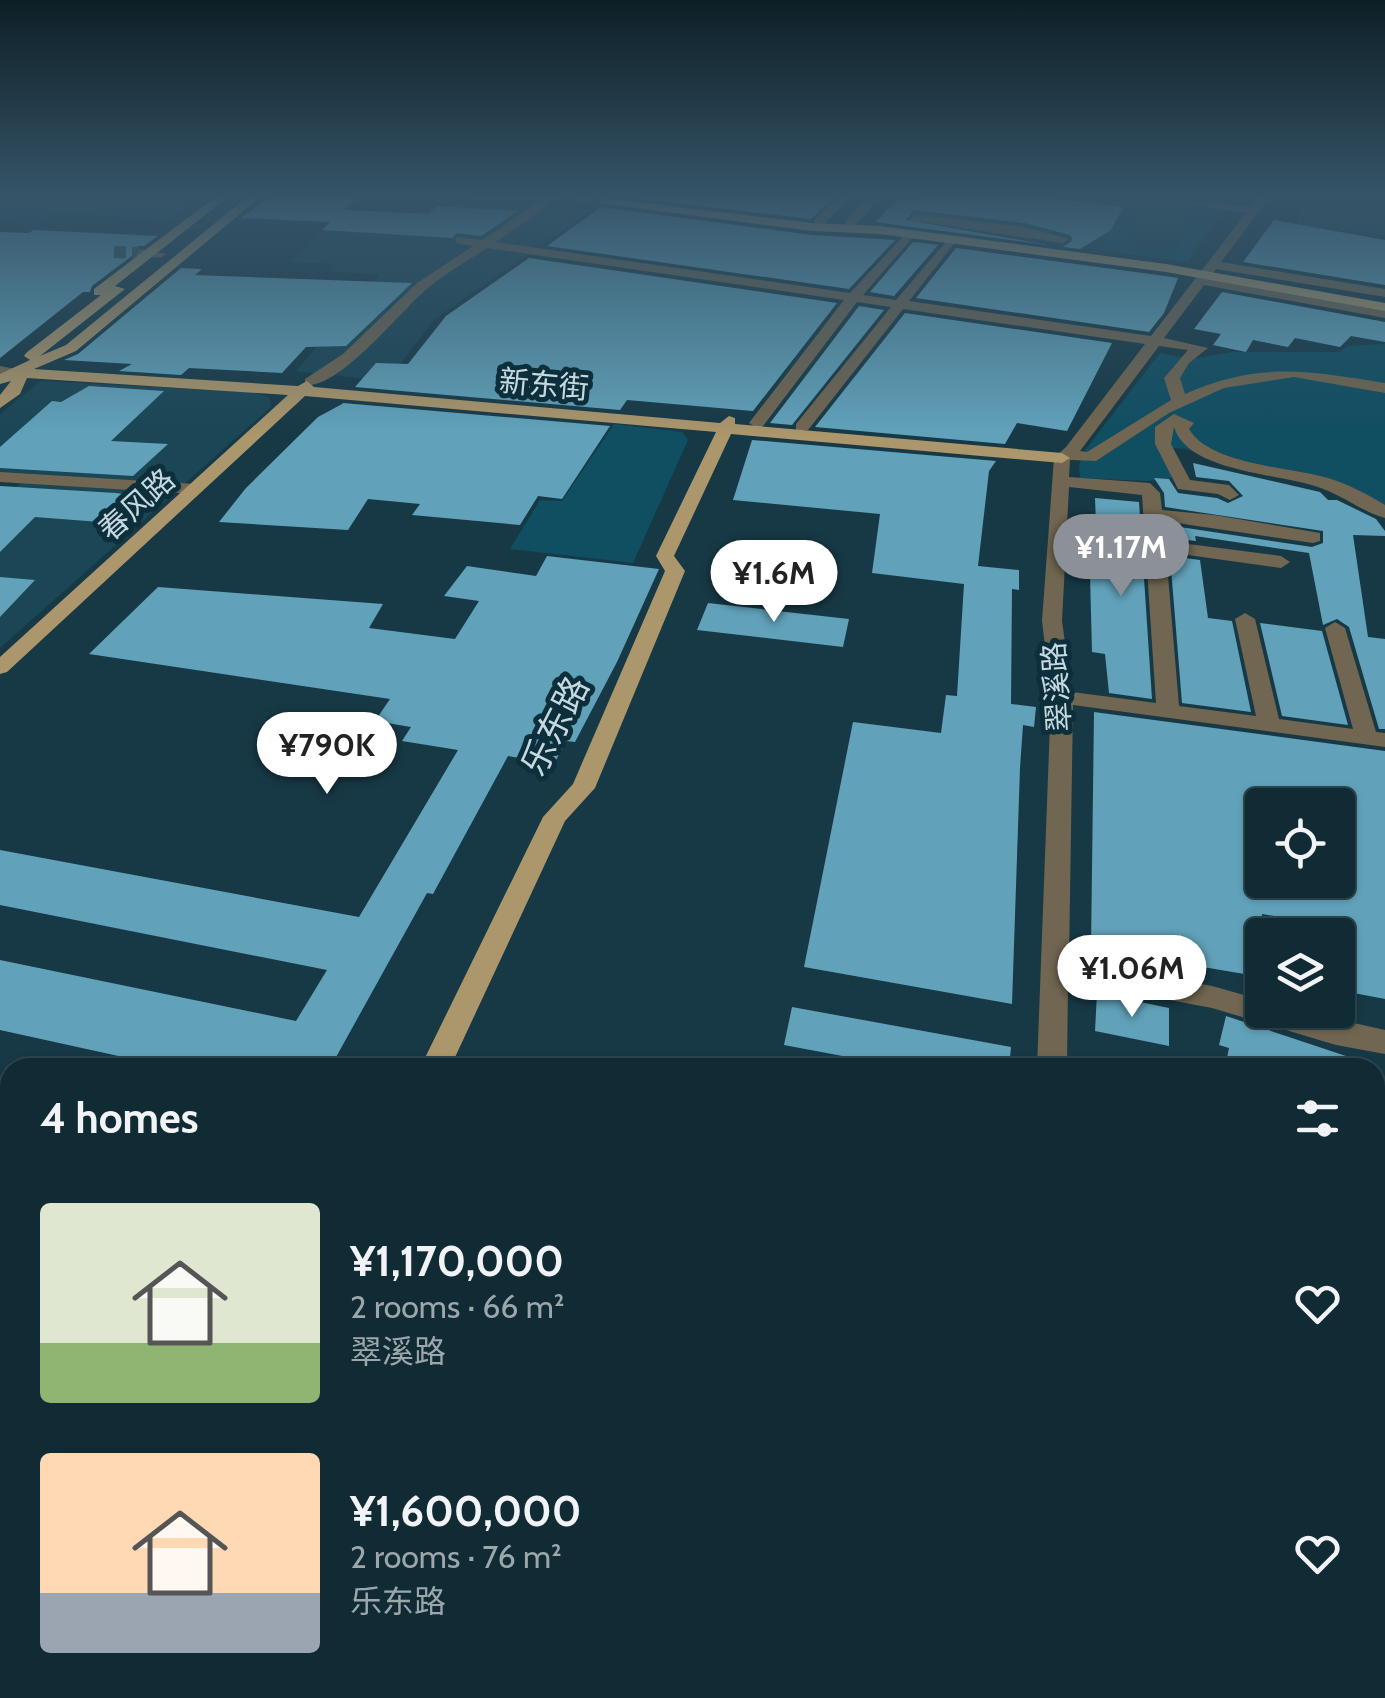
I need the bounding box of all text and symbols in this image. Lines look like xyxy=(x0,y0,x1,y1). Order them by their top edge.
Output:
street label: 新东街 xyxy=(498,362,590,407)
street label: 春风路 xyxy=(91,461,182,548)
pin: ¥1.17M xyxy=(1040,514,1202,599)
text: ¥1.17M xyxy=(1075,527,1167,566)
pin: ¥1.6M xyxy=(704,540,844,625)
text: ¥1.6M xyxy=(733,553,815,592)
street label: 翠溪路 xyxy=(1035,641,1078,733)
street label: 乐东路 xyxy=(512,669,598,782)
pin: ¥790K xyxy=(257,712,397,797)
text: ¥790K xyxy=(279,725,375,764)
map controls xyxy=(1245,788,1355,1028)
button: locate xyxy=(1245,788,1355,898)
button: layers xyxy=(1245,918,1355,1028)
pin: ¥1.06M xyxy=(1051,935,1213,1020)
text: ¥1.06M xyxy=(1079,948,1185,987)
icon: filters xyxy=(1290,1091,1345,1146)
text: 4 homes xyxy=(40,1092,199,1144)
text: ¥1,170,000 xyxy=(350,1235,564,1287)
icon: home xyxy=(120,1243,240,1363)
icon: heart xyxy=(1290,1276,1345,1331)
text: 2 rooms · 66 m² xyxy=(350,1287,564,1326)
text: 翠溪路 xyxy=(350,1332,446,1371)
text: ¥1,600,000 xyxy=(350,1485,581,1537)
icon: home xyxy=(120,1493,240,1613)
icon: heart xyxy=(1290,1526,1345,1581)
text: 2 rooms · 76 m² xyxy=(350,1537,562,1576)
text: 乐东路 xyxy=(350,1582,446,1621)

